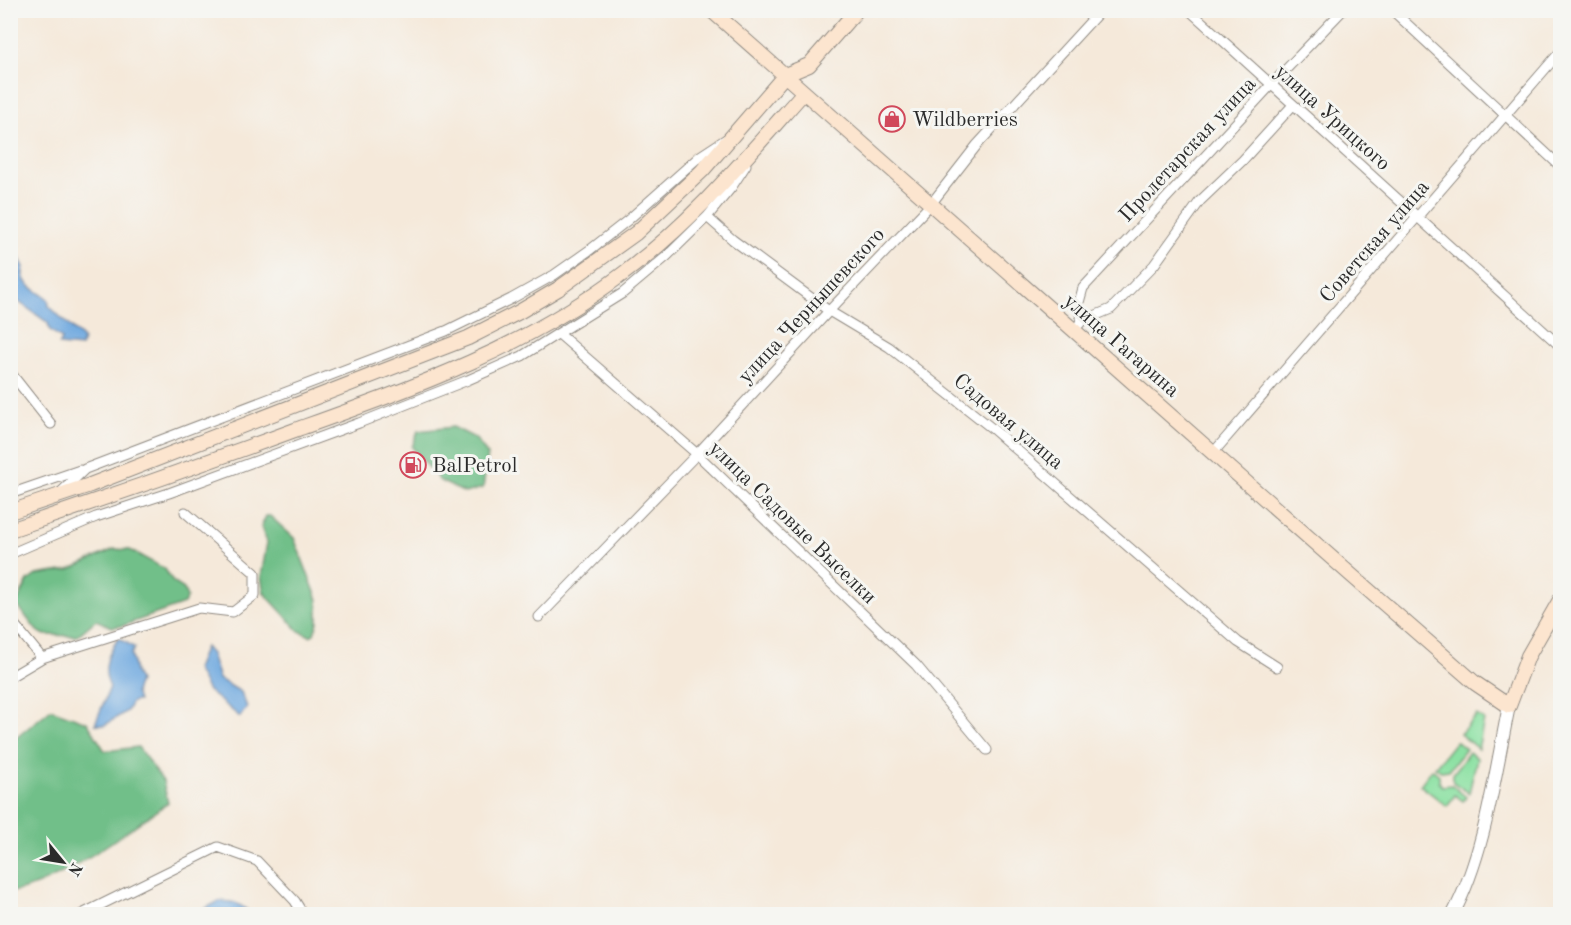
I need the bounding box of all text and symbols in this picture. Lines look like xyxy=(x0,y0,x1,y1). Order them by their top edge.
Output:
street label: улица Урицкого xyxy=(1270,61,1394,175)
street label: Пролетарская улица xyxy=(1116,73,1261,227)
shop icon: Wildberries xyxy=(877,104,907,134)
place label: Wildberries xyxy=(912,110,1018,131)
street label: Советская улица xyxy=(1316,177,1434,307)
street label: улица Чернышевского xyxy=(735,224,889,388)
street label: улица Гагарина xyxy=(1059,291,1183,402)
street label: Садовая улица xyxy=(949,370,1067,474)
street label: улица Садовые Выселки xyxy=(704,438,880,608)
fuel station icon: BalPetrol xyxy=(398,450,428,480)
place label: BalPetrol xyxy=(432,456,518,477)
north arrow xyxy=(33,832,93,892)
text: N xyxy=(64,859,84,878)

